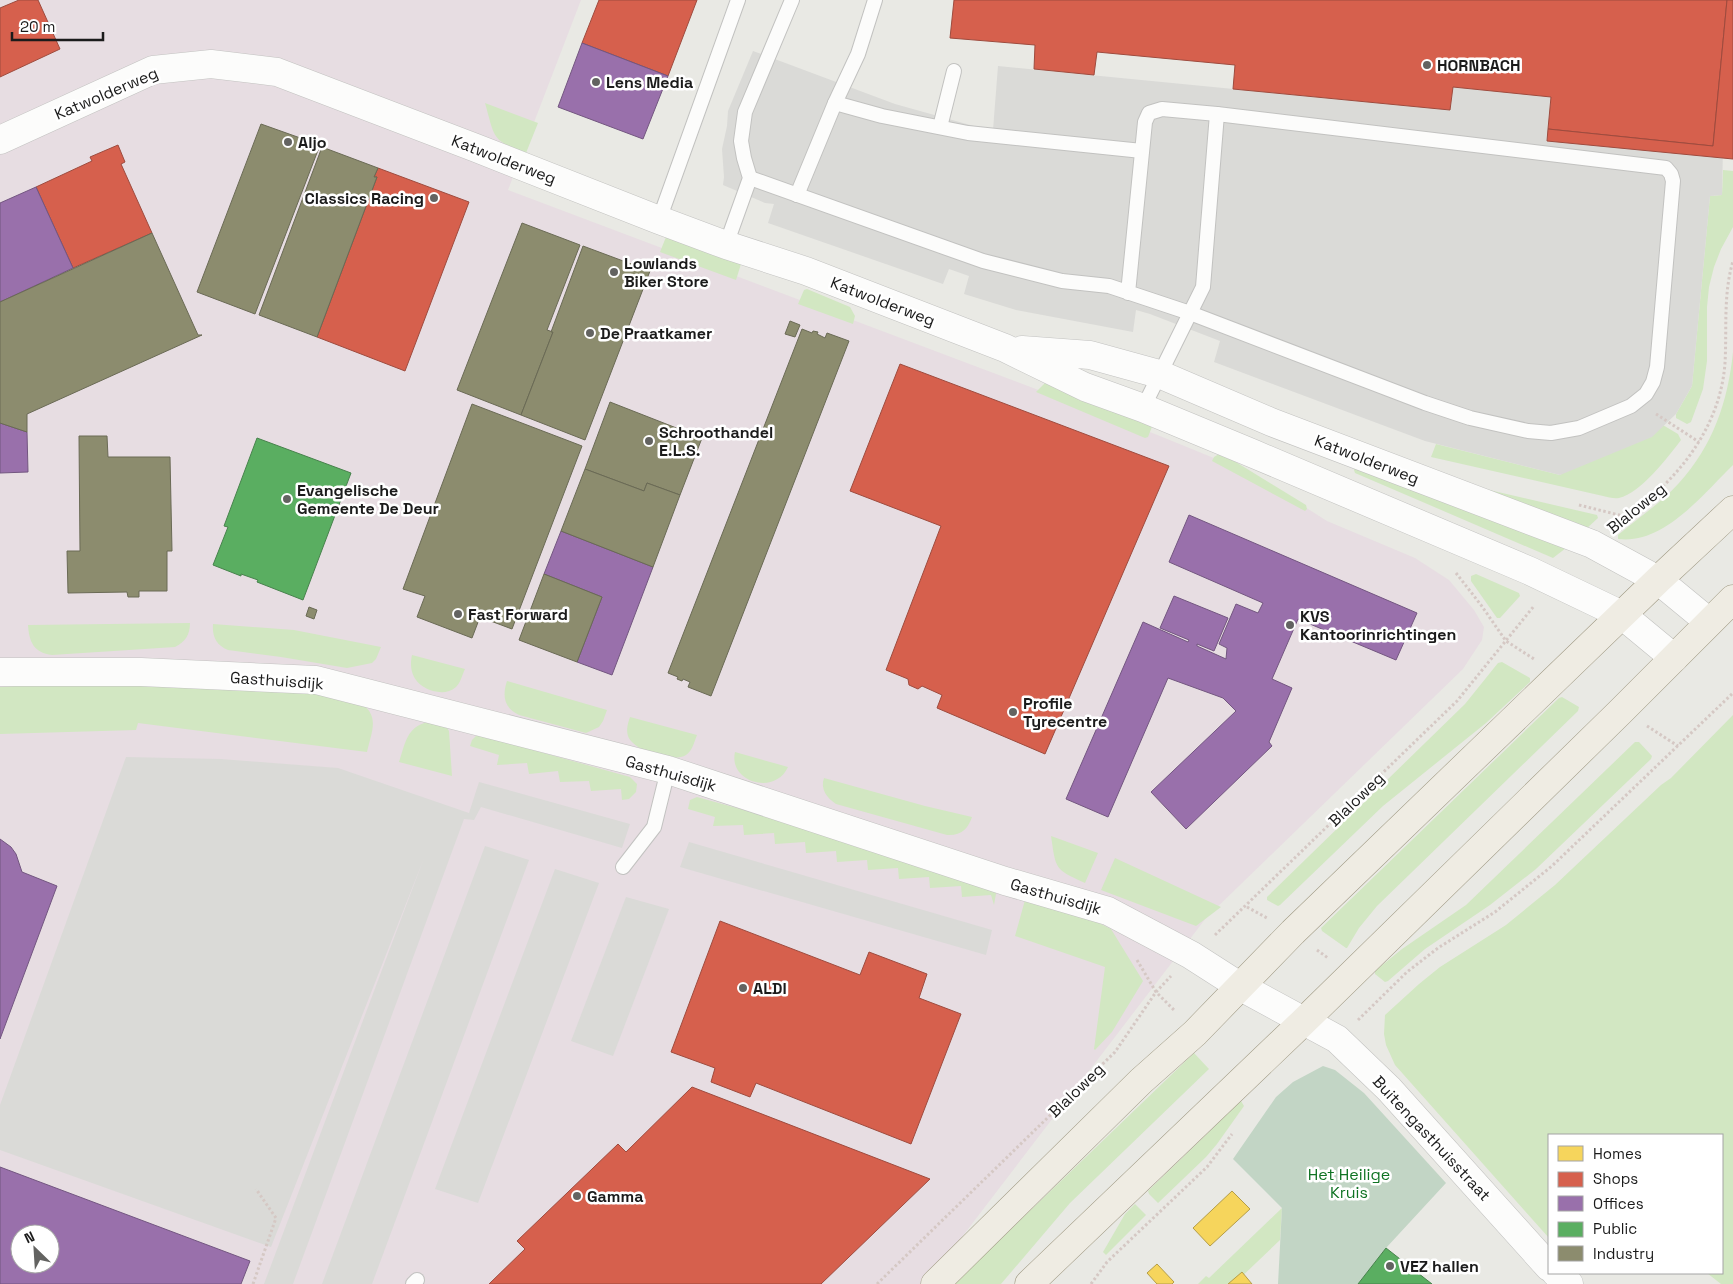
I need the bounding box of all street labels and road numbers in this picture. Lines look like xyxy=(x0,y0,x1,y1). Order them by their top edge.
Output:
street label: Katwolderweg xyxy=(51,62,161,125)
street label: Katwolderweg xyxy=(448,130,559,189)
street label: Katwolderweg xyxy=(827,272,938,331)
street label: Katwolderweg xyxy=(1311,430,1422,489)
street label: Blaloweg xyxy=(1603,478,1670,539)
street label: Gasthuisdijk xyxy=(229,667,325,694)
street label: Gasthuisdijk xyxy=(623,750,719,797)
street label: Blaloweg xyxy=(1324,768,1389,831)
street label: Gasthuisdijk xyxy=(1008,873,1104,920)
street label: Blaloweg xyxy=(1044,1059,1109,1122)
street label: Buitengasthuisstraat xyxy=(1368,1071,1495,1206)

